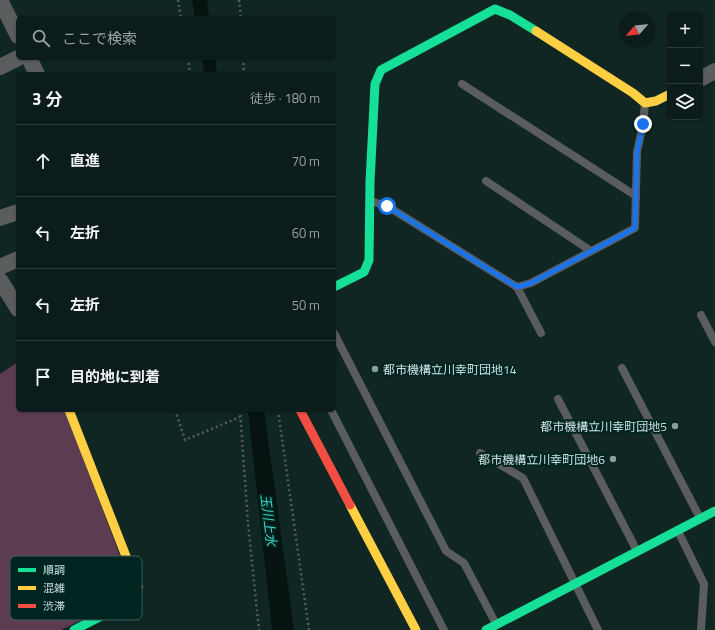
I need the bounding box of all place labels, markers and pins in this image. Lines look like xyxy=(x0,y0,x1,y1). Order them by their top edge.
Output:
place label: 都市機構立川幸町団地14 xyxy=(383,360,517,379)
marker: 都市機構立川幸町団地14 xyxy=(370,364,380,374)
place label: 都市機構立川幸町団地5 xyxy=(540,417,667,436)
marker: 都市機構立川幸町団地5 xyxy=(670,421,680,431)
place label: 都市機構立川幸町団地6 xyxy=(478,450,605,469)
marker: 都市機構立川幸町団地6 xyxy=(608,454,618,464)

